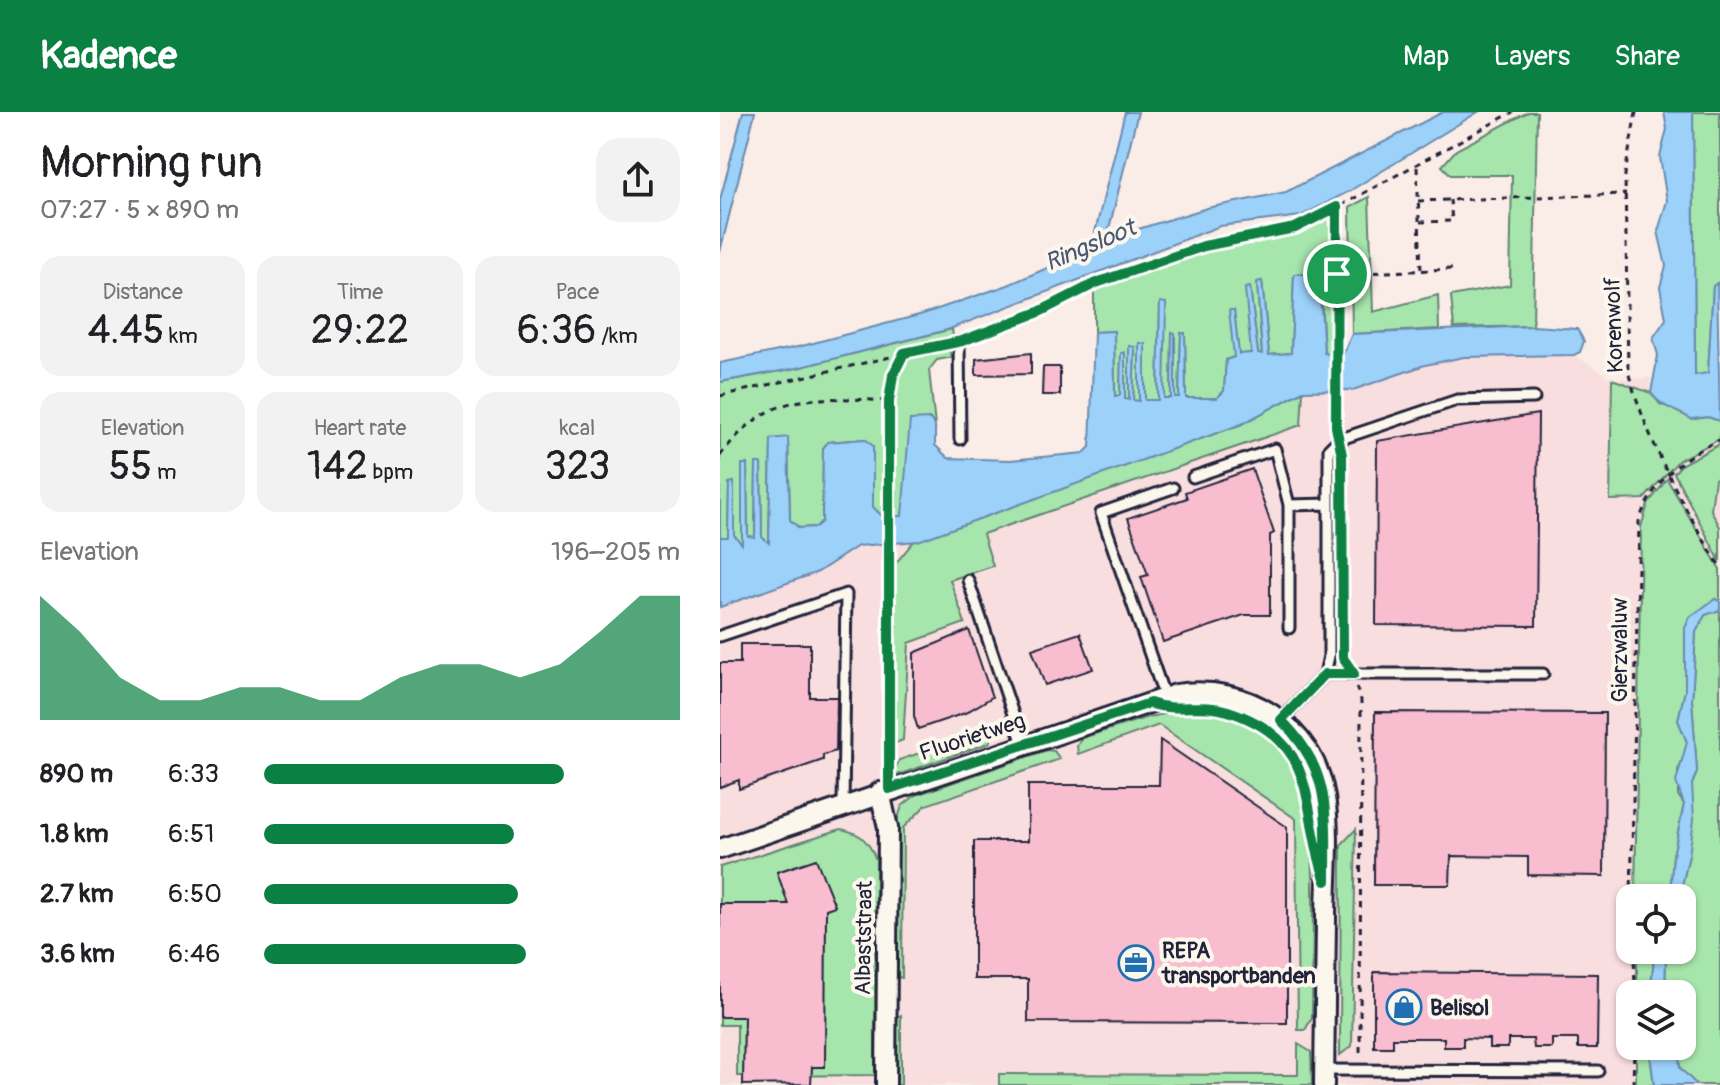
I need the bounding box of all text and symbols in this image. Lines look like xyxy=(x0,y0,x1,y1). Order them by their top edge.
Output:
text: Kadence xyxy=(40,32,177,80)
text: Map xyxy=(1403,39,1449,74)
text: Layers xyxy=(1493,39,1570,74)
text: Share xyxy=(1614,39,1680,74)
text: Morning run xyxy=(40,136,263,191)
button: share xyxy=(596,138,680,222)
text: 07:27 · 5 × 890 m xyxy=(40,194,239,226)
water label: Ringsloot xyxy=(1041,213,1142,277)
pin xyxy=(1303,240,1371,308)
icon: arrive xyxy=(1315,252,1359,296)
street label: Korenwolf xyxy=(1598,276,1630,374)
text: Distance xyxy=(102,278,183,306)
text: Time xyxy=(337,278,383,306)
text: Pace xyxy=(556,278,599,306)
text: 4.45 xyxy=(88,306,164,355)
text: 29:22 xyxy=(311,306,409,355)
text: 6:36 xyxy=(517,306,596,355)
text: km xyxy=(164,322,198,350)
text: /km xyxy=(596,322,638,350)
text: Elevation xyxy=(101,414,185,442)
text: Heart rate xyxy=(314,414,406,442)
text: kcal xyxy=(559,414,595,442)
text: 55 xyxy=(109,442,152,491)
text: 142 xyxy=(307,442,368,491)
text: 323 xyxy=(544,442,610,491)
text: m xyxy=(152,458,177,486)
text: bpm xyxy=(368,458,413,486)
text: Elevation xyxy=(40,536,139,568)
text: 196–205 m xyxy=(551,536,680,568)
street label: Gierzwaluw xyxy=(1606,597,1634,702)
street label: Fluorietweg xyxy=(916,707,1029,767)
text: 890 m xyxy=(40,758,113,790)
text: 6:33 xyxy=(168,758,219,790)
text: 1.8 km xyxy=(40,818,109,850)
text: 6:51 xyxy=(168,818,214,850)
text: 2.7 km xyxy=(40,878,114,910)
text: 6:50 xyxy=(168,878,222,910)
street label: Albaststraat xyxy=(849,880,879,995)
map controls xyxy=(1616,884,1696,1060)
button: locate xyxy=(1616,884,1696,964)
place label: REPA transportbanden xyxy=(1161,937,1316,990)
text: 3.6 km xyxy=(40,938,115,970)
text: 6:46 xyxy=(168,938,220,970)
office icon: REPA transportbanden xyxy=(1117,944,1155,982)
button: layers xyxy=(1616,980,1696,1060)
shop icon: Belisol xyxy=(1385,988,1423,1026)
place label: Belisol xyxy=(1430,994,1489,1022)

